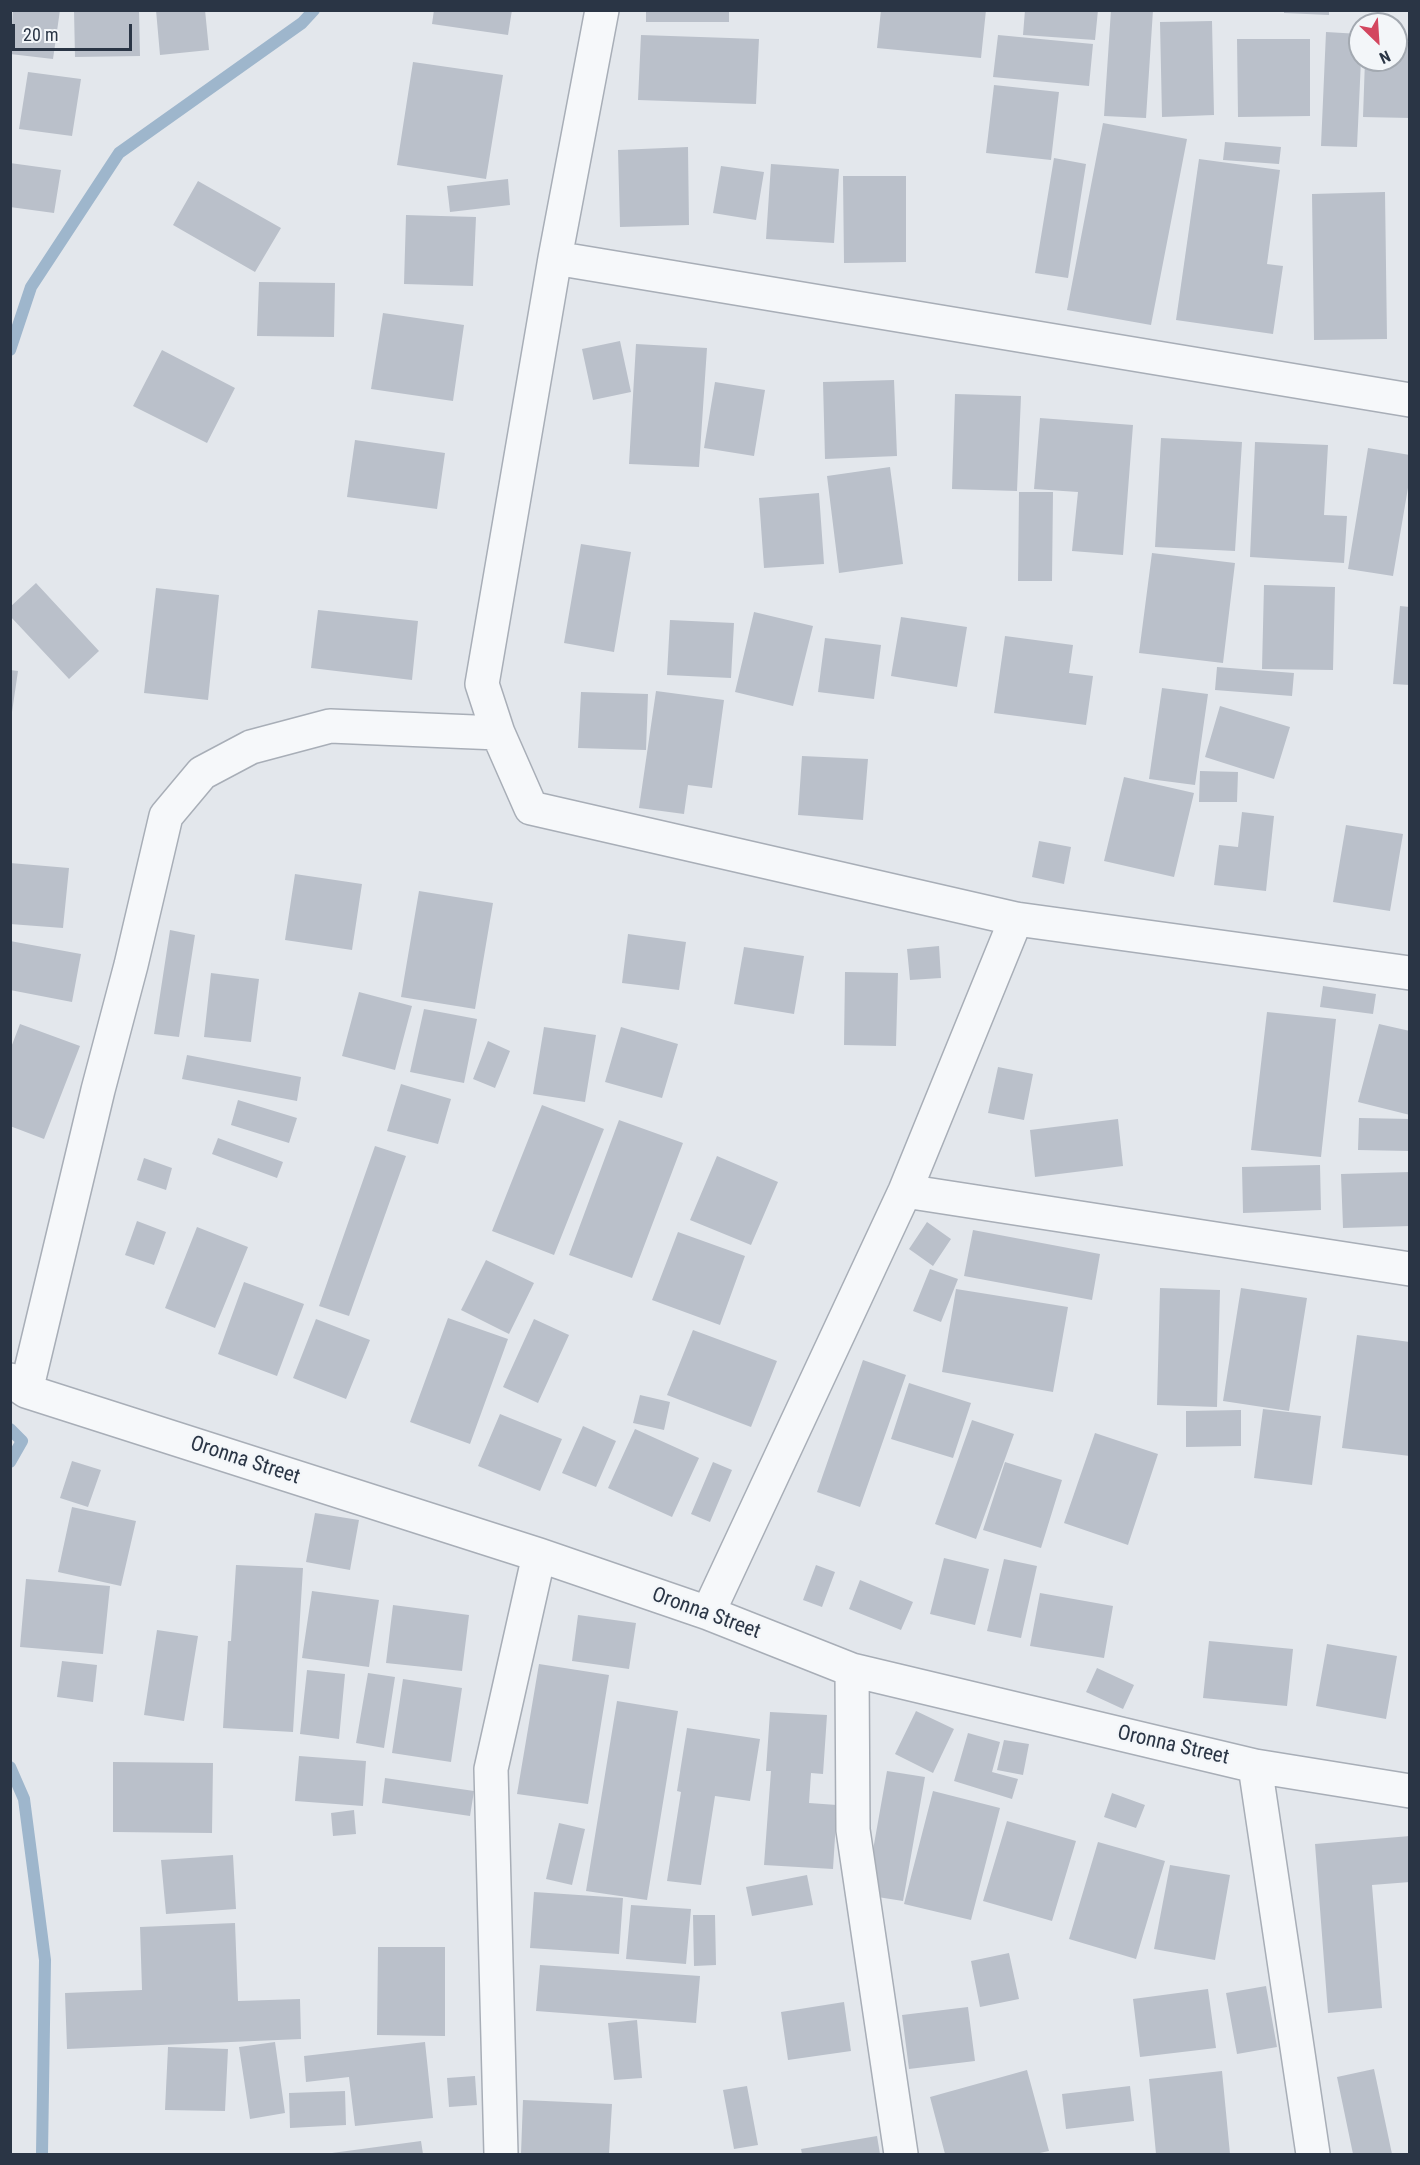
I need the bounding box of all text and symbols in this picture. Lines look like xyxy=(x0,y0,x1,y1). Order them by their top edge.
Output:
scale bar xyxy=(15,12,135,50)
north arrow xyxy=(1348,12,1408,72)
text: 20 m xyxy=(23,24,58,45)
text: N xyxy=(1377,46,1393,68)
street label: Oronna Street xyxy=(187,1431,303,1491)
street label: Oronna Street xyxy=(648,1583,764,1645)
street label: Oronna Street xyxy=(1115,1721,1231,1771)

